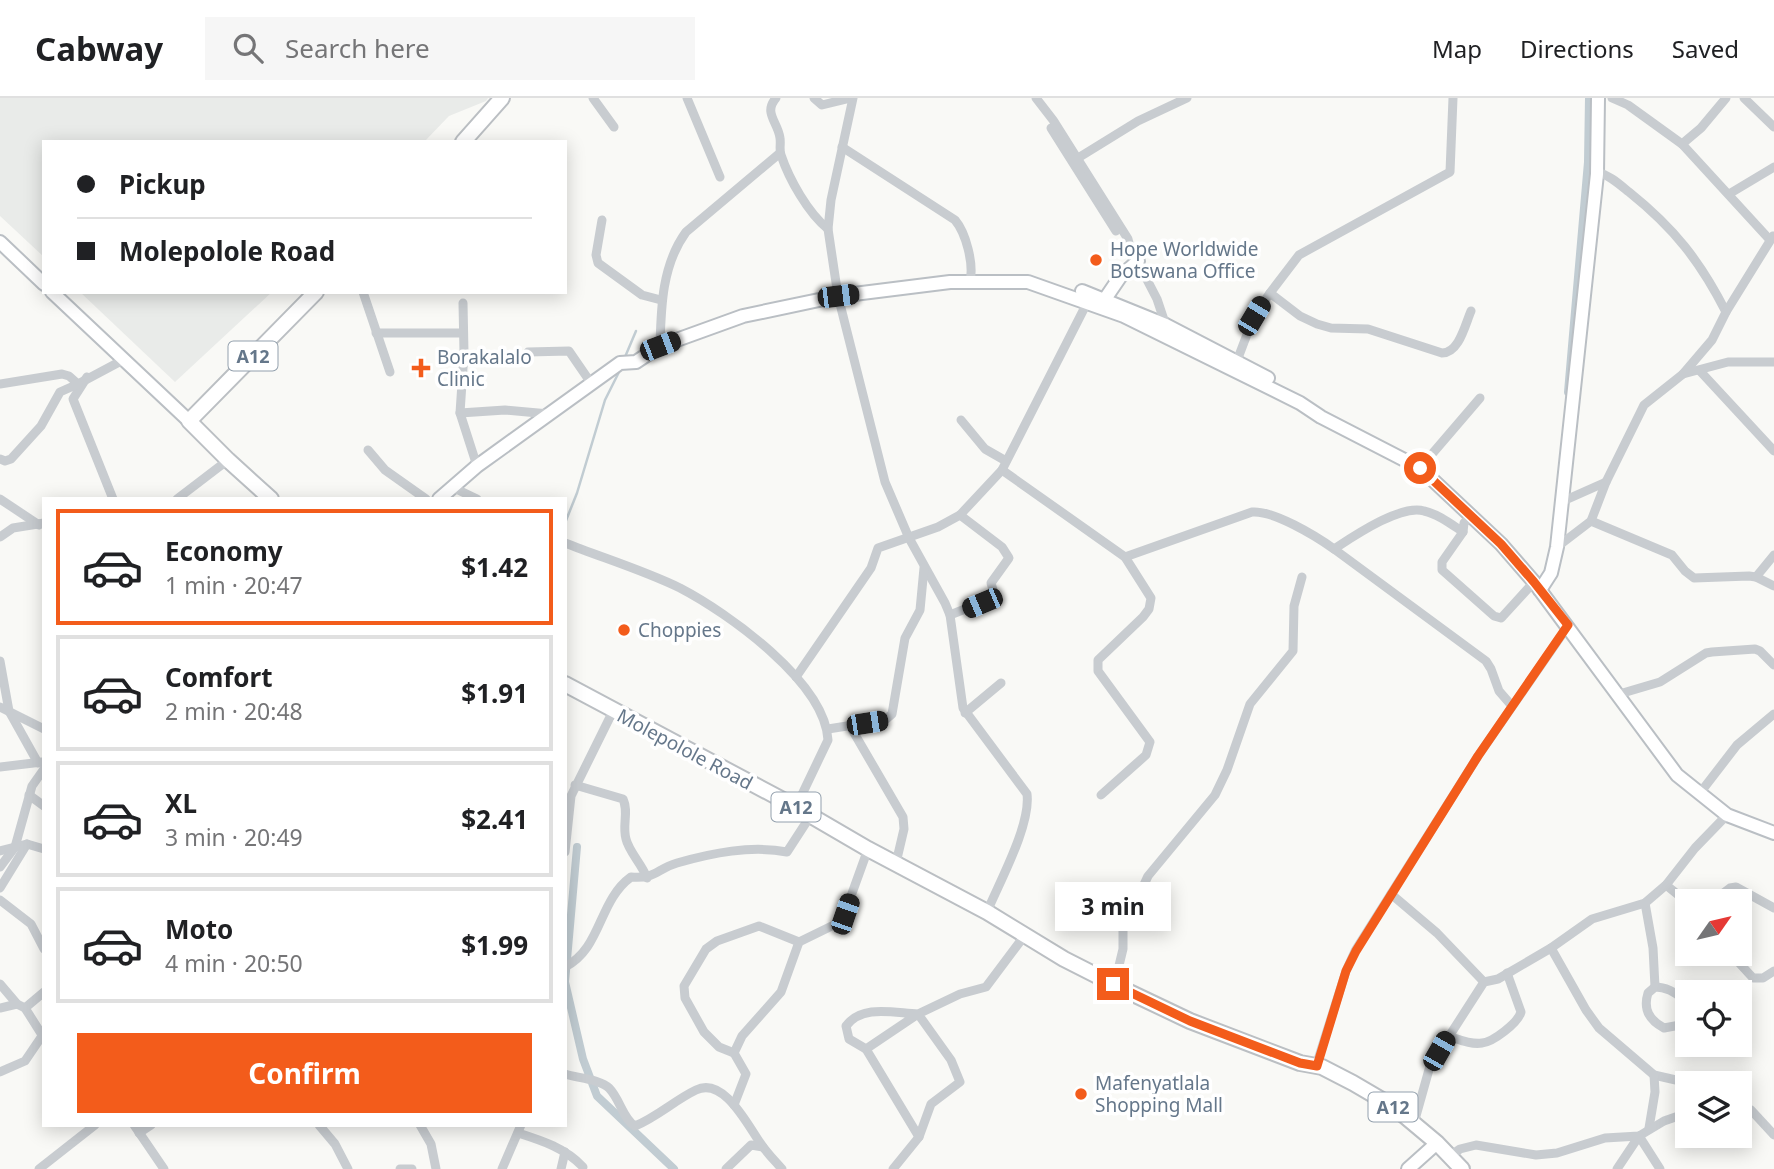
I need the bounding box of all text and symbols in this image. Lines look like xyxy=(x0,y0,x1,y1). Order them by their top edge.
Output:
search box xyxy=(205,17,695,80)
text: Cabway xyxy=(35,26,163,71)
icon: search xyxy=(229,29,267,67)
text: Search here xyxy=(285,30,430,66)
text: Map xyxy=(1432,32,1482,65)
text: Directions xyxy=(1520,32,1634,65)
text: Saved xyxy=(1672,32,1739,65)
text: Pickup xyxy=(119,166,206,202)
text: Molepolole Road xyxy=(119,233,335,269)
place label: Hope Worldwide Botswana Office xyxy=(1110,236,1258,284)
marker: Hope Worldwide Botswana Office xyxy=(1088,252,1104,268)
car xyxy=(816,283,861,309)
car xyxy=(1235,293,1274,339)
car xyxy=(637,329,684,363)
road number: A12 xyxy=(229,342,278,370)
place label: Borakalalo Clinic xyxy=(437,344,532,392)
marker: Borakalalo Clinic xyxy=(411,358,431,378)
route start xyxy=(1404,452,1436,484)
text: Economy xyxy=(165,533,283,569)
icon: car xyxy=(81,536,144,599)
text: $1.42 xyxy=(461,549,528,585)
text: 1 min · 20:47 xyxy=(165,569,303,601)
car xyxy=(959,585,1006,621)
place label: Choppies xyxy=(638,617,721,643)
marker: Choppies xyxy=(616,622,632,638)
text: Comfort xyxy=(165,659,273,695)
icon: car xyxy=(81,662,144,725)
text: $1.91 xyxy=(461,675,528,711)
text: 2 min · 20:48 xyxy=(165,695,303,727)
street label: Molepolole Road xyxy=(613,702,757,796)
car xyxy=(845,709,890,737)
text: XL xyxy=(165,785,197,821)
icon: car xyxy=(81,788,144,851)
road number: A12 xyxy=(772,792,820,822)
text: $2.41 xyxy=(461,801,528,837)
text: 3 min · 20:49 xyxy=(165,821,303,853)
callout: 3 min xyxy=(1055,882,1171,932)
north arrow xyxy=(1675,889,1752,966)
map controls xyxy=(1675,889,1752,1148)
text: 3 min xyxy=(1081,890,1145,922)
car xyxy=(829,891,862,937)
text: Moto xyxy=(165,911,233,947)
icon: car xyxy=(81,914,144,977)
text: $1.99 xyxy=(461,927,528,963)
text: 4 min · 20:50 xyxy=(165,947,303,979)
route end xyxy=(1097,968,1129,1000)
button: locate xyxy=(1675,980,1752,1057)
car xyxy=(1420,1028,1459,1074)
button: Confirm xyxy=(77,1033,532,1113)
place label: Mafenyatlala Shopping Mall xyxy=(1095,1070,1223,1118)
button: layers xyxy=(1675,1071,1752,1148)
marker: Mafenyatlala Shopping Mall xyxy=(1073,1086,1089,1102)
road number: A12 xyxy=(1368,1092,1418,1122)

